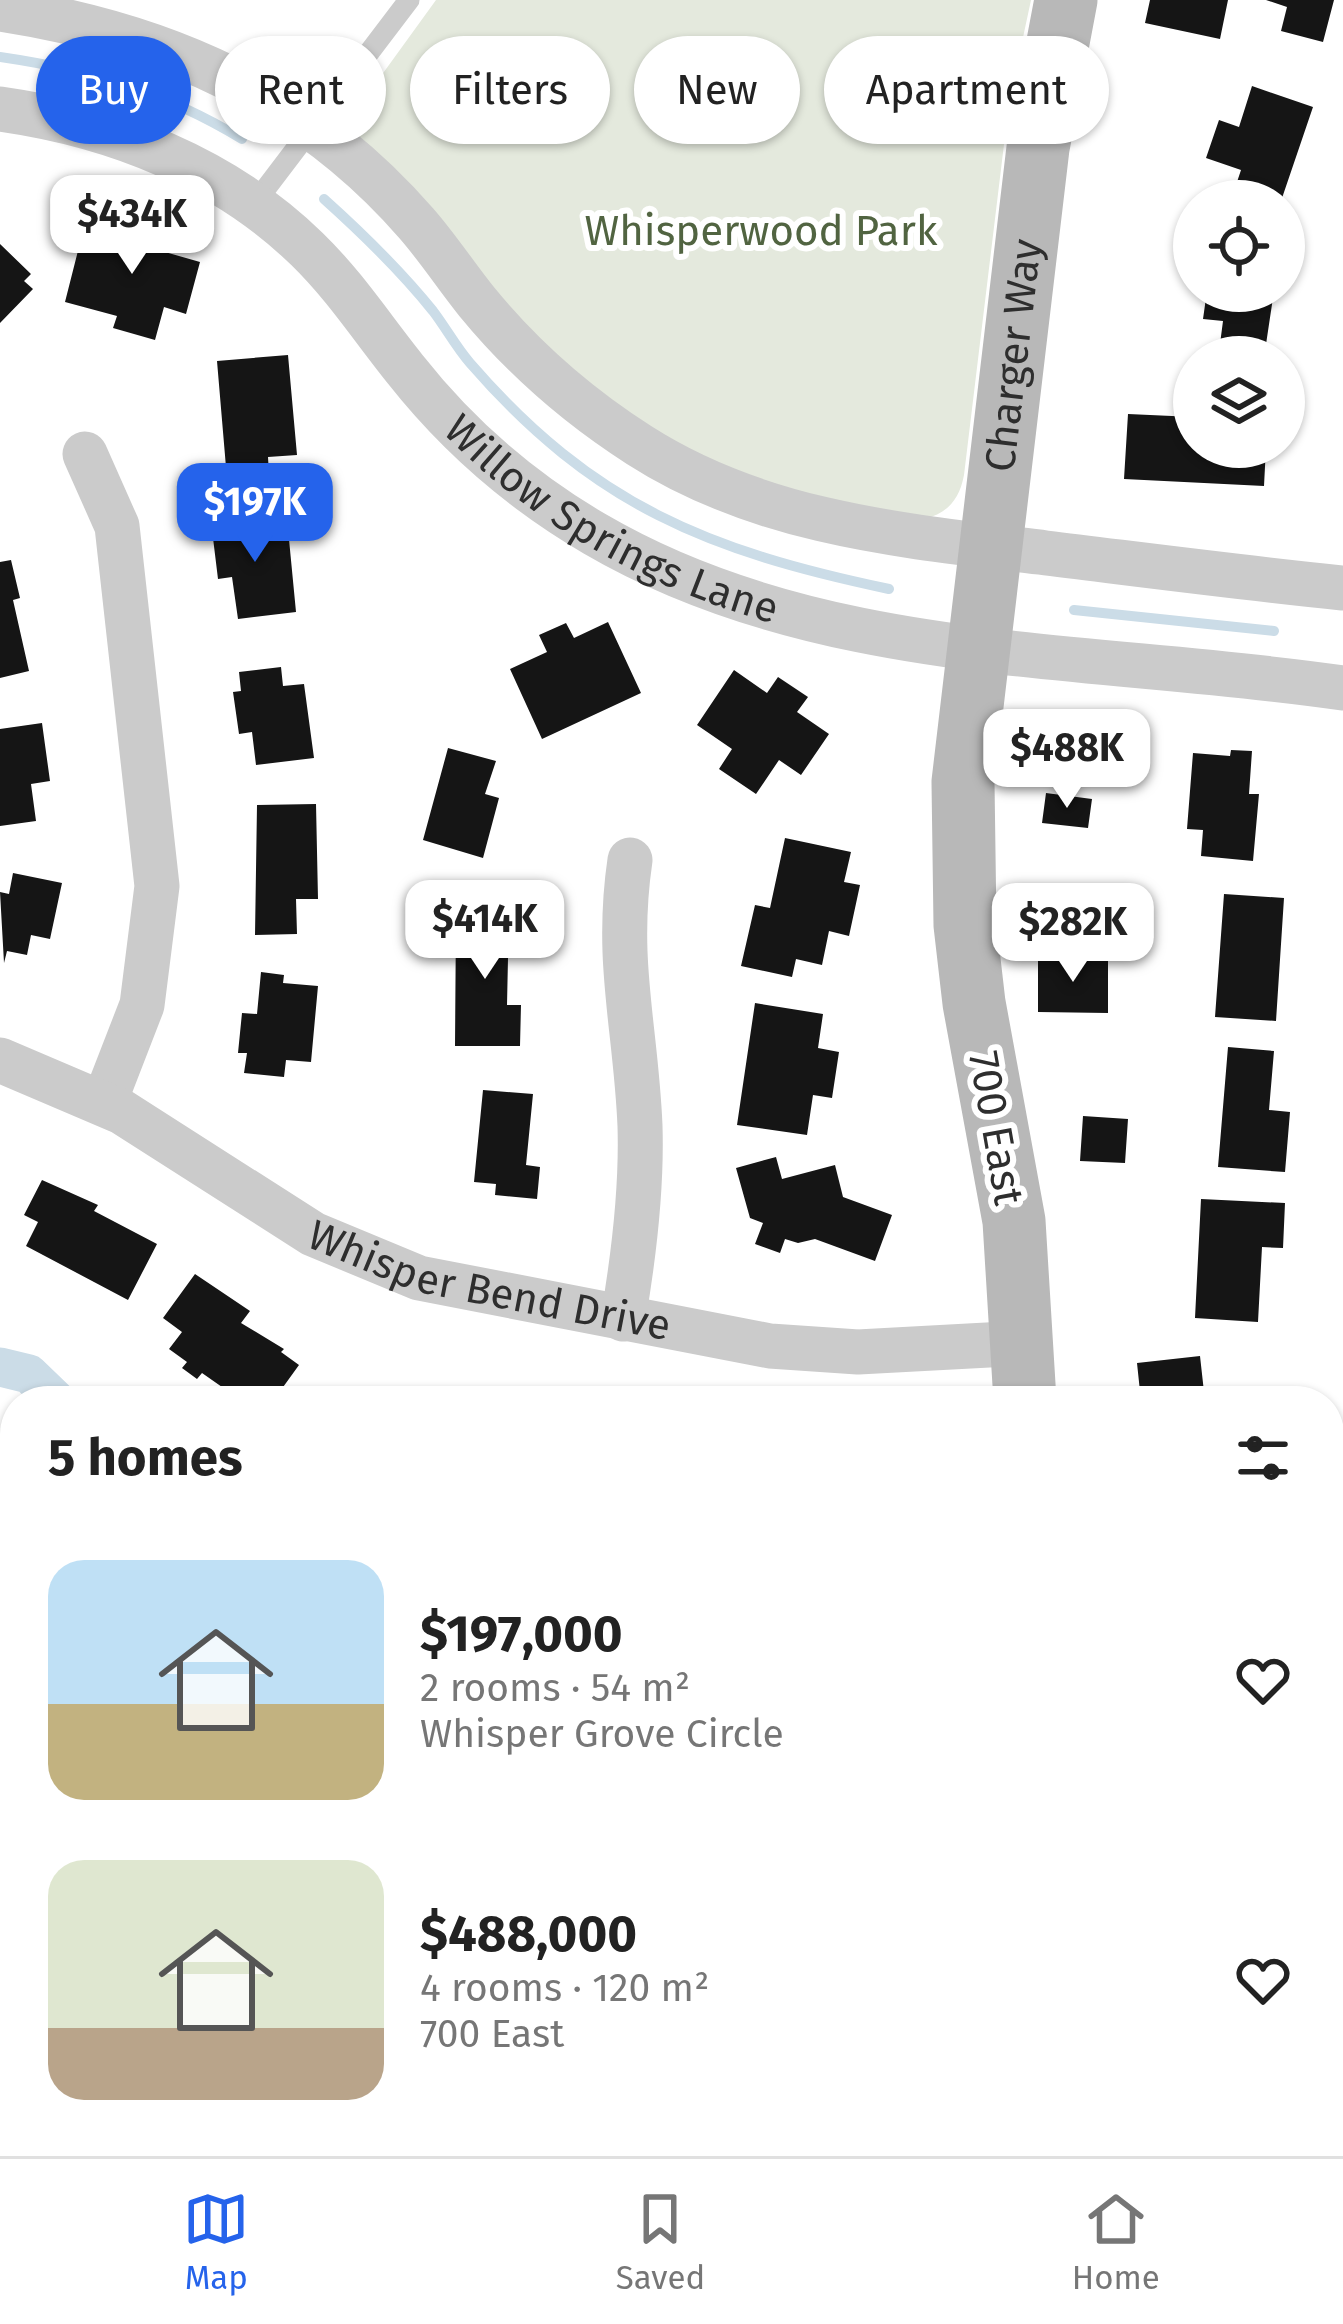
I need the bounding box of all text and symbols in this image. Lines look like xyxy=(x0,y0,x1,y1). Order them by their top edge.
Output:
chip: Buy xyxy=(36,36,191,144)
chip: Rent xyxy=(215,36,386,144)
chip: Filters xyxy=(410,36,610,144)
chip: New xyxy=(634,36,800,144)
chip: Apartment xyxy=(824,36,1109,144)
pin: $434K xyxy=(48,175,216,277)
map controls xyxy=(1173,180,1305,468)
button: locate xyxy=(1173,180,1305,312)
text: $434K xyxy=(77,191,187,237)
park label: Whisperwood Park xyxy=(585,206,938,256)
street label: Charger Way xyxy=(975,236,1052,475)
button: layers xyxy=(1173,336,1305,468)
street label: Willow Springs Lane xyxy=(434,404,784,634)
pin: $197K xyxy=(171,463,339,565)
text: $197K xyxy=(204,479,306,525)
pin: $488K xyxy=(983,709,1151,811)
text: $488K xyxy=(1010,725,1124,771)
pin: $414K xyxy=(401,880,569,982)
pin: $282K xyxy=(989,883,1157,985)
text: $414K xyxy=(432,896,538,942)
text: $282K xyxy=(1019,899,1127,945)
street label: 700 East xyxy=(958,1047,1034,1210)
street label: Whisper Bend Drive xyxy=(300,1210,675,1351)
icon: filters xyxy=(1230,1425,1296,1491)
text: 5 homes xyxy=(48,1427,243,1489)
text: $197,000 xyxy=(420,1603,623,1665)
icon: home xyxy=(144,1608,288,1752)
icon: heart xyxy=(1230,1647,1296,1713)
text: 2 rooms · 54 m² xyxy=(420,1665,690,1711)
text: Whisper Grove Circle xyxy=(420,1711,784,1757)
text: $488,000 xyxy=(420,1903,637,1965)
icon: home xyxy=(144,1908,288,2052)
icon: heart xyxy=(1230,1947,1296,2013)
text: 4 rooms · 120 m² xyxy=(420,1965,709,2011)
text: 700 East xyxy=(420,2011,564,2057)
tab: Map xyxy=(183,2186,249,2298)
tab: Saved xyxy=(616,2186,705,2298)
tab: Home xyxy=(1072,2186,1160,2298)

